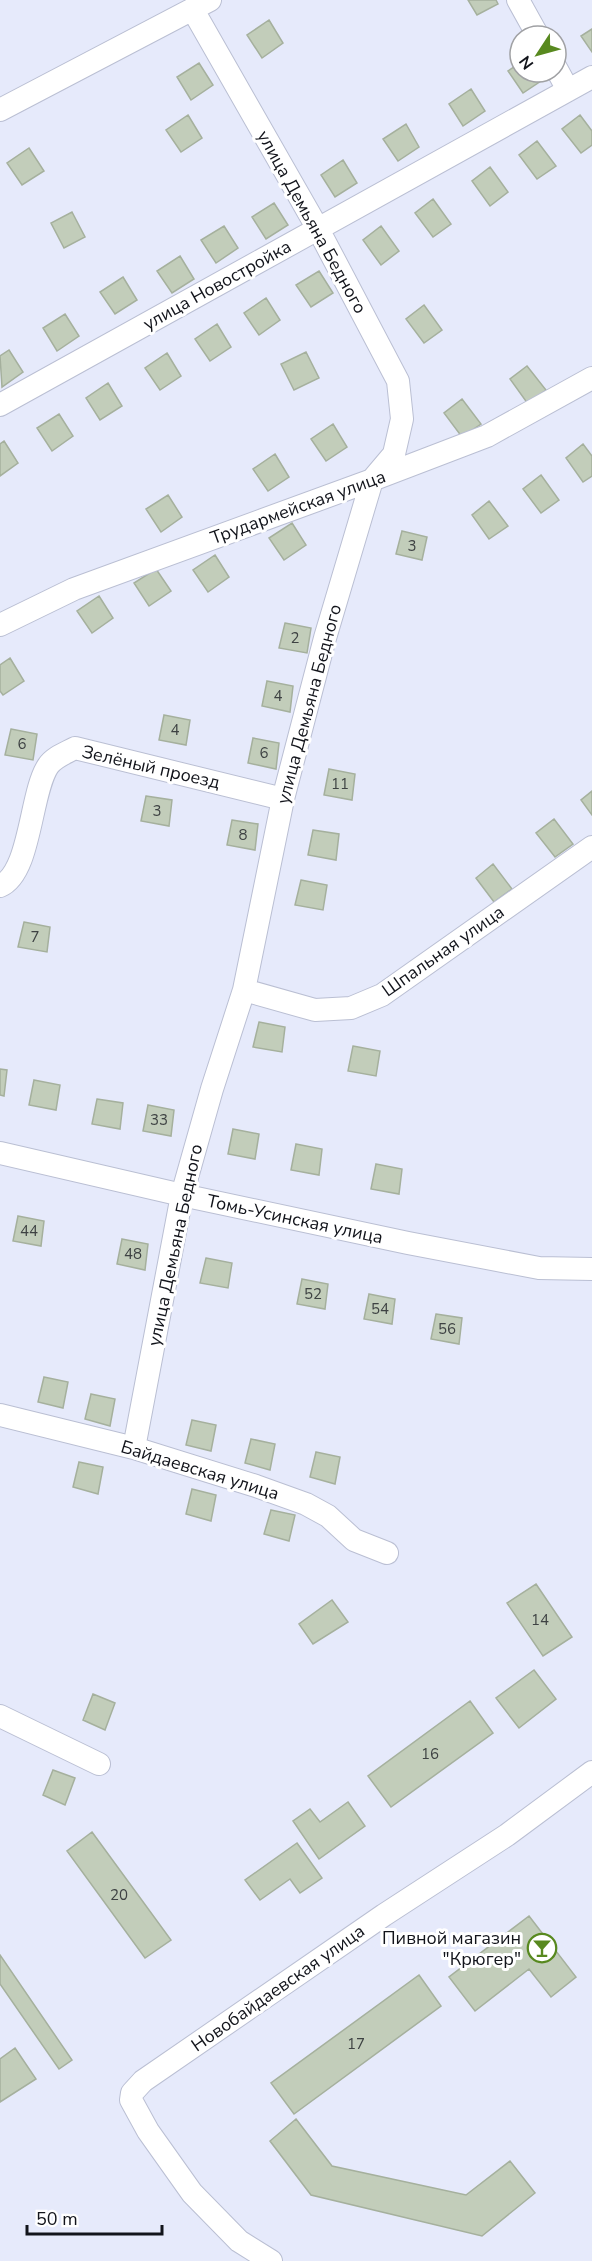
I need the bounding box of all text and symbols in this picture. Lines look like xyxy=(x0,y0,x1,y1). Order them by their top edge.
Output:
north arrow xyxy=(508,24,568,84)
text: N xyxy=(514,51,539,74)
street label: улица Демьяна Бедного xyxy=(252,126,372,318)
street label: улица Новостройка xyxy=(139,234,295,336)
street label: Трудармейская улица xyxy=(207,464,389,550)
house number: 3 xyxy=(407,536,417,556)
street label: улица Демьяна Бедного xyxy=(271,601,347,807)
house number: 2 xyxy=(290,628,300,648)
house number: 4 xyxy=(273,686,283,706)
house number: 4 xyxy=(170,720,180,740)
house number: 6 xyxy=(17,734,27,754)
street label: Зелёный проезд xyxy=(80,739,223,795)
house number: 6 xyxy=(259,743,269,763)
house number: 11 xyxy=(331,774,349,794)
house number: 3 xyxy=(152,801,162,821)
house number: 8 xyxy=(238,825,248,845)
street label: Шпальная улица xyxy=(377,900,509,1002)
house number: 7 xyxy=(30,927,40,947)
house number: 33 xyxy=(150,1110,168,1130)
street label: улица Демьяна Бедного xyxy=(142,1142,208,1348)
street label: Томь-Усинская улица xyxy=(205,1189,385,1249)
house number: 44 xyxy=(20,1221,38,1241)
house number: 48 xyxy=(124,1244,142,1264)
house number: 52 xyxy=(304,1284,322,1304)
house number: 54 xyxy=(371,1299,389,1319)
house number: 56 xyxy=(438,1319,456,1339)
street label: Байдаевская улица xyxy=(118,1435,282,1505)
house number: 14 xyxy=(531,1610,549,1630)
house number: 16 xyxy=(421,1744,439,1764)
house number: 20 xyxy=(110,1885,128,1905)
street label: Новобайдаевская улица xyxy=(187,1919,369,2057)
place label: Пивной магазин "Крюгер" xyxy=(382,1926,521,1971)
bar icon: Пивной магазин "Крюгер" xyxy=(526,1932,558,1964)
house number: 17 xyxy=(347,2034,365,2054)
scale bar xyxy=(27,2198,162,2236)
text: 50 m xyxy=(36,2207,78,2231)

